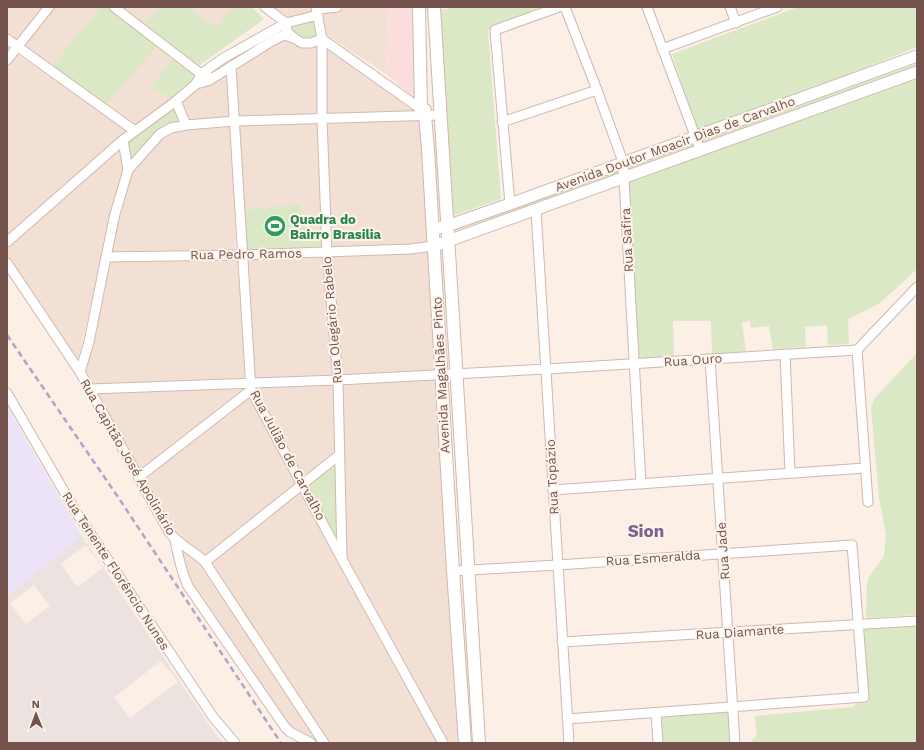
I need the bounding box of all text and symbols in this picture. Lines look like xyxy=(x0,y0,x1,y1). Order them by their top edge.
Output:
street label: Avenida Doutor Moacir Dias de Carvalho xyxy=(553,93,797,195)
street label: Rua Safira xyxy=(618,207,636,273)
place label: Quadra do Bairro Brasilia xyxy=(290,212,381,242)
sports icon: Quadra do Bairro Brasilia xyxy=(262,213,288,239)
street label: Rua Pedro Ramos xyxy=(190,246,302,262)
street label: Rua Olegário Rabelo xyxy=(319,255,345,384)
street label: Avenida Magalhães Pinto xyxy=(429,296,453,454)
street label: Rua Ouro xyxy=(663,350,723,370)
street label: Rua Capitão José Apolinário xyxy=(77,376,179,538)
street label: Rua Julião de Carvalho xyxy=(247,387,329,523)
street label: Rua Topázio xyxy=(543,439,561,515)
street label: Rua Tenente Florêncio Nunes xyxy=(59,489,173,653)
district label: Sion xyxy=(628,521,664,541)
street label: Rua Jade xyxy=(714,522,732,580)
street label: Rua Esmeralda xyxy=(605,547,702,569)
street label: Rua Diamante xyxy=(695,621,785,643)
north arrow xyxy=(16,694,56,734)
text: N xyxy=(32,698,40,711)

